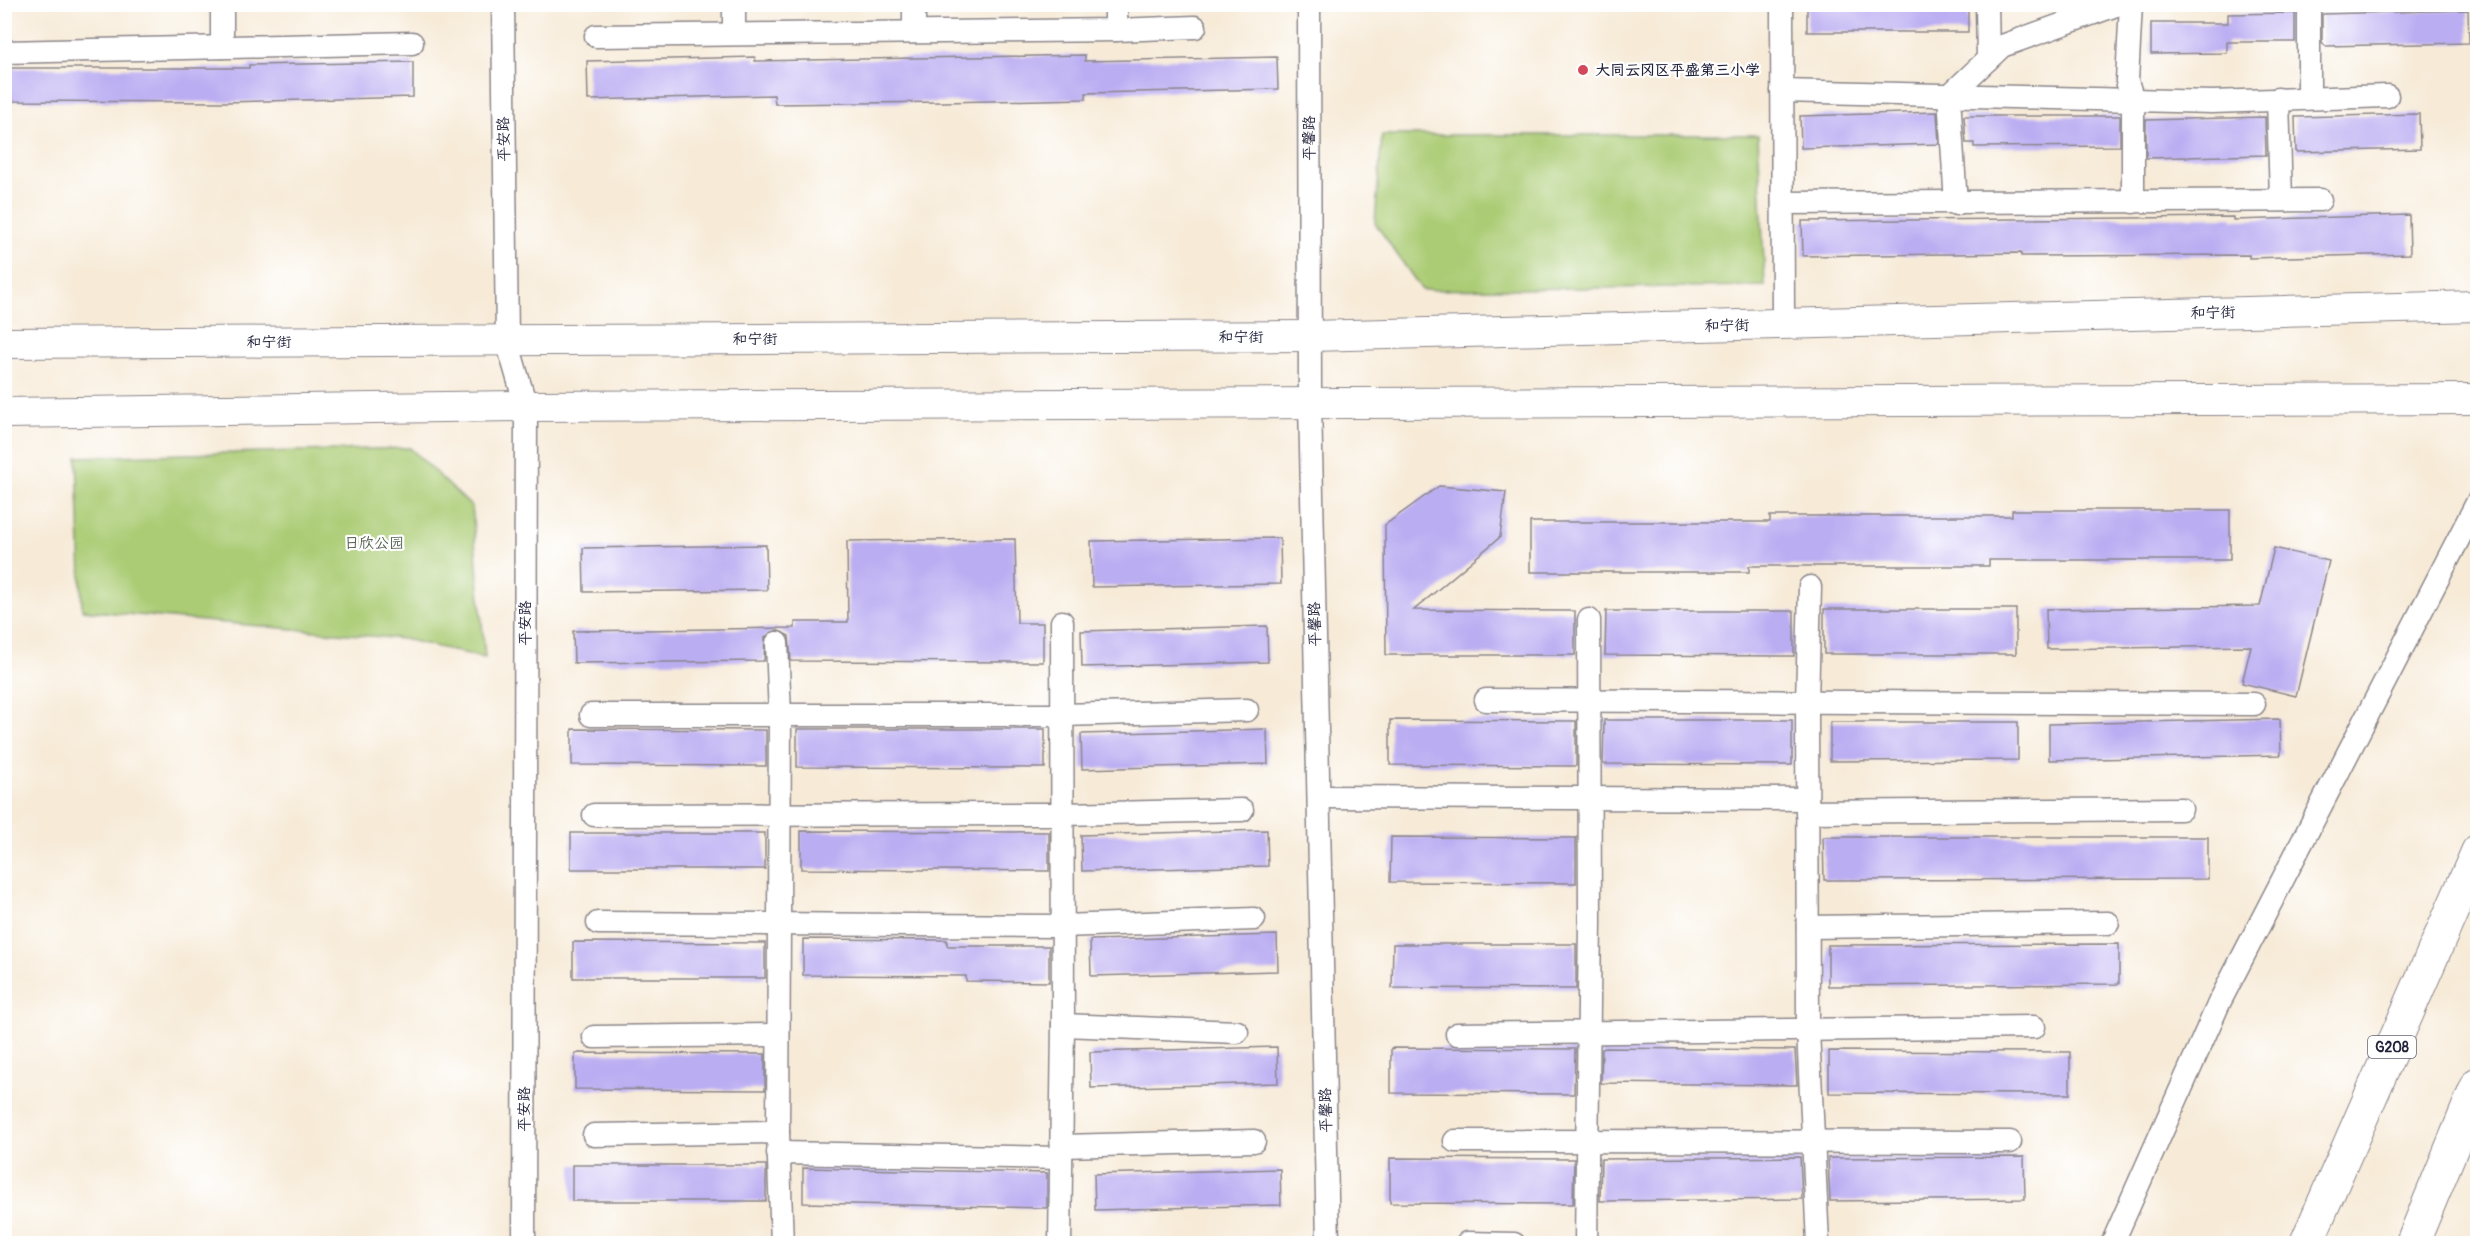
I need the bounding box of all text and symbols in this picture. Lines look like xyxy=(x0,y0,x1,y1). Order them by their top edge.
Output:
place label: 大同云冈区平盛第三小学 xyxy=(1595,61,1760,80)
marker: 大同云冈区平盛第三小学 xyxy=(1576,63,1590,77)
street label: 平馨路 xyxy=(1300,115,1319,161)
street label: 平安路 xyxy=(494,116,514,162)
street label: 和宁街 xyxy=(2190,303,2236,323)
street label: 和宁街 xyxy=(1704,316,1750,336)
street label: 和宁街 xyxy=(1218,328,1264,347)
street label: 和宁街 xyxy=(732,330,778,349)
street label: 和宁街 xyxy=(246,333,292,352)
park label: 日欣公园 xyxy=(344,534,404,553)
street label: 平安路 xyxy=(516,600,535,646)
street label: 平馨路 xyxy=(1305,601,1325,647)
road number: G208 xyxy=(2368,1036,2416,1058)
street label: 平安路 xyxy=(515,1086,534,1132)
street label: 平馨路 xyxy=(1316,1087,1336,1133)

